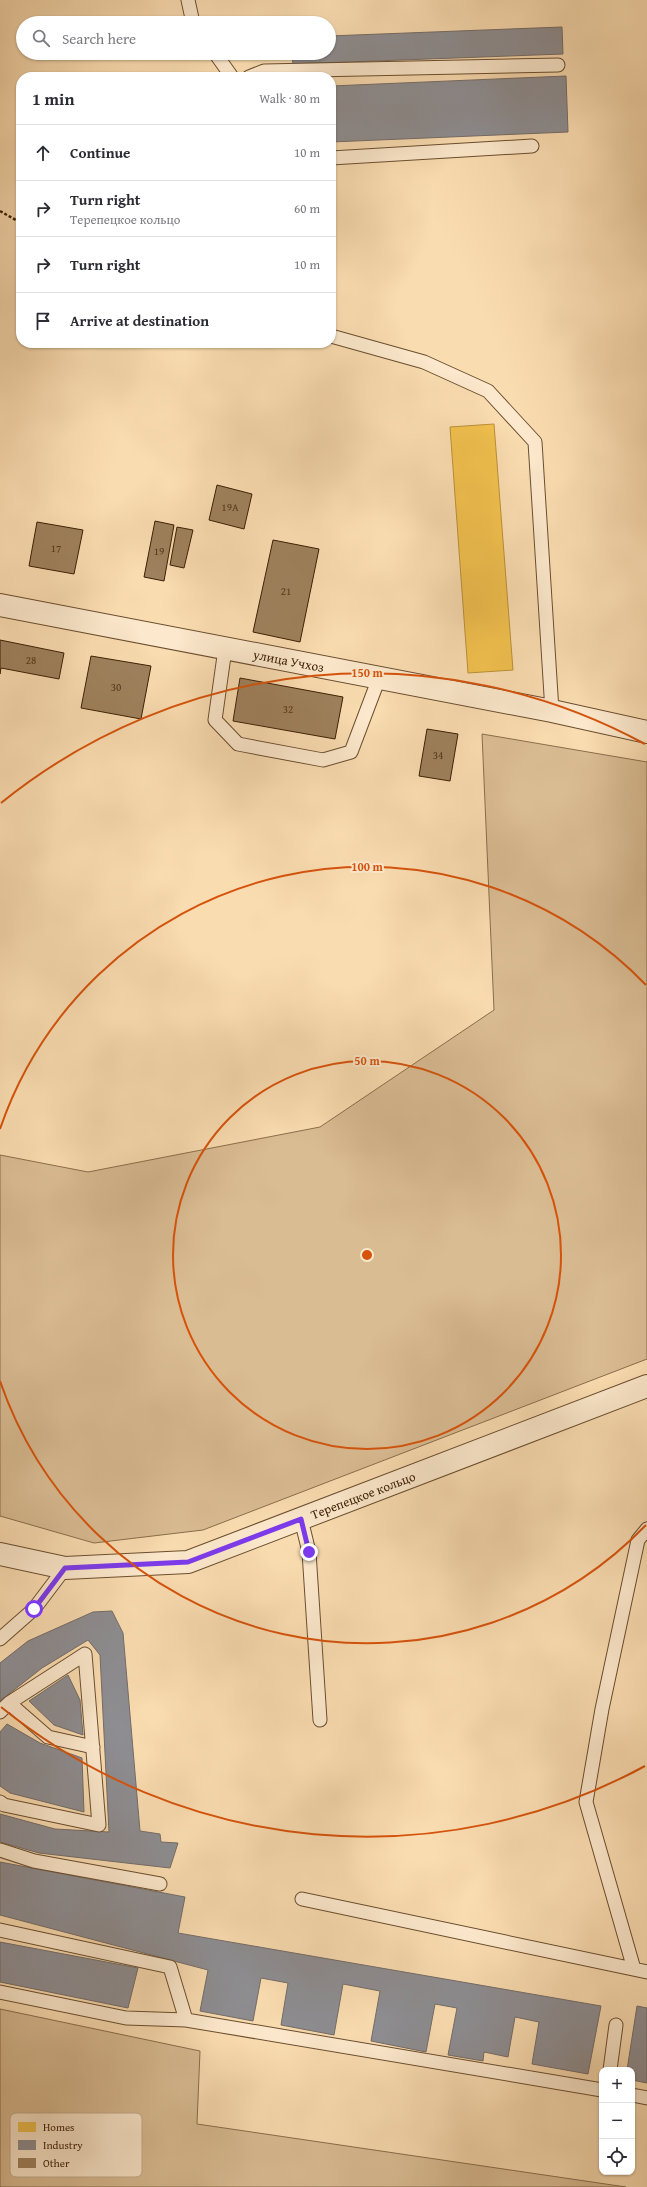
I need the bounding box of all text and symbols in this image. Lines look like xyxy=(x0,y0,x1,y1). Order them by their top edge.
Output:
search box xyxy=(16,16,336,60)
icon: search xyxy=(30,27,52,49)
text: Search here xyxy=(62,28,136,49)
text: 1 min xyxy=(32,86,74,111)
text: Walk · 80 m xyxy=(259,89,320,108)
icon: ahead xyxy=(32,142,54,164)
text: Continue xyxy=(70,142,131,163)
text: 10 m xyxy=(294,143,320,162)
text: Turn right xyxy=(70,189,141,210)
icon: right xyxy=(32,198,54,220)
text: 60 m xyxy=(294,199,320,218)
text: Терепецкое кольцо xyxy=(70,210,181,229)
icon: right xyxy=(32,254,54,276)
text: Turn right xyxy=(70,254,141,275)
text: 10 m xyxy=(294,255,320,274)
icon: arrive xyxy=(32,310,54,332)
text: Arrive at destination xyxy=(70,310,209,331)
house number: 19А xyxy=(221,499,239,515)
house number: 17 xyxy=(51,540,61,556)
house number: 19 xyxy=(154,543,164,559)
house number: 21 xyxy=(281,583,291,599)
street label: улица Учхоз xyxy=(251,645,326,677)
house number: 28 xyxy=(26,652,36,668)
text: 150 m xyxy=(351,664,384,681)
house number: 30 xyxy=(111,679,121,695)
house number: 32 xyxy=(283,701,293,717)
house number: 34 xyxy=(433,747,443,763)
text: 100 m xyxy=(351,858,384,875)
text: 50 m xyxy=(354,1052,380,1069)
centre of rings xyxy=(360,1248,374,1262)
street label: Терепецкое кольцо xyxy=(308,1467,419,1524)
route end xyxy=(300,1543,318,1561)
route start xyxy=(25,1600,43,1618)
map controls xyxy=(599,2067,635,2175)
button: + xyxy=(599,2067,635,2103)
button: − xyxy=(599,2103,635,2139)
legend xyxy=(10,2113,142,2177)
text: Homes xyxy=(43,2119,74,2135)
text: Industry xyxy=(43,2137,83,2153)
button: locate xyxy=(599,2139,635,2175)
text: Other xyxy=(43,2155,70,2171)

